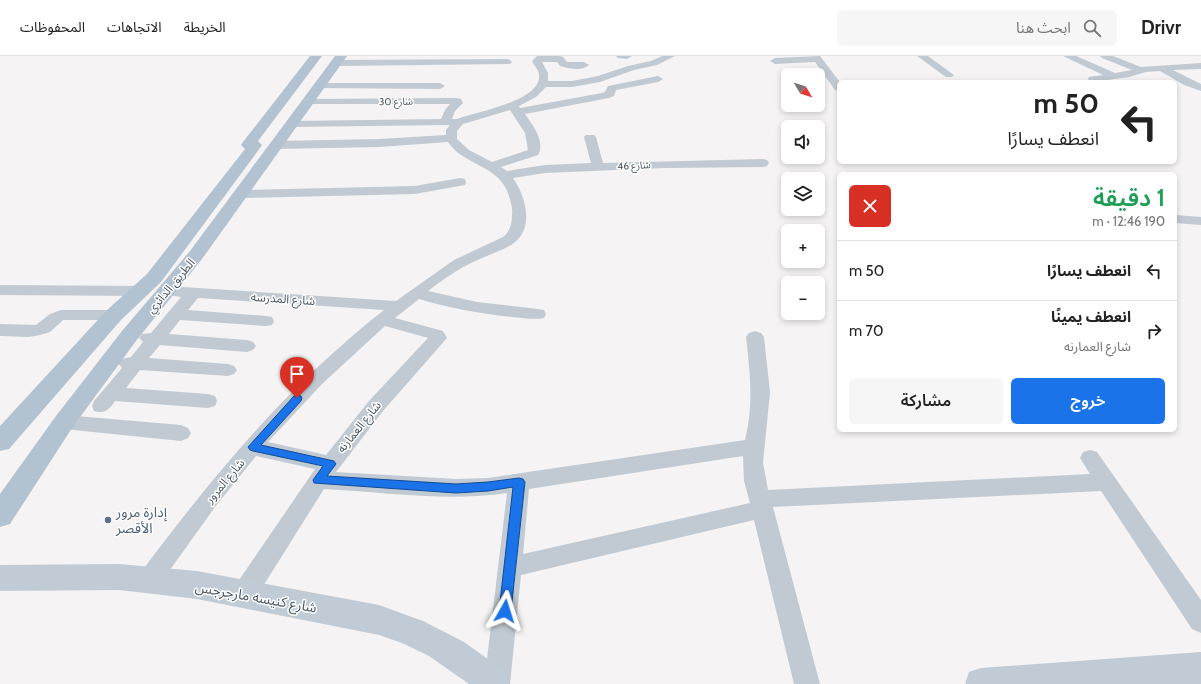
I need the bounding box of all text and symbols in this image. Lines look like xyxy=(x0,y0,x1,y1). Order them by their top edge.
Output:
search box xyxy=(837,10,1117,46)
text: Drivr xyxy=(1141,16,1181,39)
icon: search xyxy=(1081,17,1103,39)
text: المحفوظات xyxy=(20,18,85,36)
text: الاتجاهات xyxy=(107,18,162,36)
text: الخريطة xyxy=(184,18,226,36)
text: ابحث هنا xyxy=(1016,19,1071,37)
north arrow xyxy=(781,68,825,112)
map controls xyxy=(781,68,825,320)
text: 50 m xyxy=(1034,86,1099,120)
street label: شارع 30 xyxy=(379,95,413,109)
icon: left xyxy=(1113,96,1165,148)
button: sound xyxy=(781,120,825,164)
text: انعطف يسارًا xyxy=(1008,128,1099,150)
street label: شارع 46 xyxy=(617,158,651,174)
button: layers xyxy=(781,172,825,216)
text: 1 دقيقة xyxy=(1093,183,1165,212)
button: close xyxy=(849,185,891,227)
text: 190 m · 12:46 xyxy=(1092,213,1165,229)
button: + xyxy=(781,224,825,268)
street label: الطريق الدائري xyxy=(143,255,200,318)
icon: left xyxy=(1143,260,1165,282)
text: 50 m xyxy=(849,262,884,280)
text: انعطف يسارًا xyxy=(1047,262,1131,280)
button: − xyxy=(781,276,825,320)
street label: شارع المدرسه xyxy=(250,289,316,310)
text: انعطف يمينًا xyxy=(1051,308,1131,326)
icon: right xyxy=(1143,320,1165,342)
text: 70 m xyxy=(849,322,883,340)
text: شارع العمارنه xyxy=(1064,338,1131,354)
pin xyxy=(280,357,314,398)
icon: arrive xyxy=(286,363,308,385)
button: مشاركة xyxy=(849,378,1003,424)
button: خروج xyxy=(1011,378,1165,424)
street label: شارع العمارنه xyxy=(333,398,385,457)
street label: شارع المرور xyxy=(201,455,249,508)
place label: إدارة مرور الأقصر xyxy=(115,503,168,537)
marker: إدارة مرور الأقصر xyxy=(103,515,113,525)
street label: شارع كنيسه مارجرجس xyxy=(193,577,318,619)
position arrow xyxy=(484,590,526,632)

